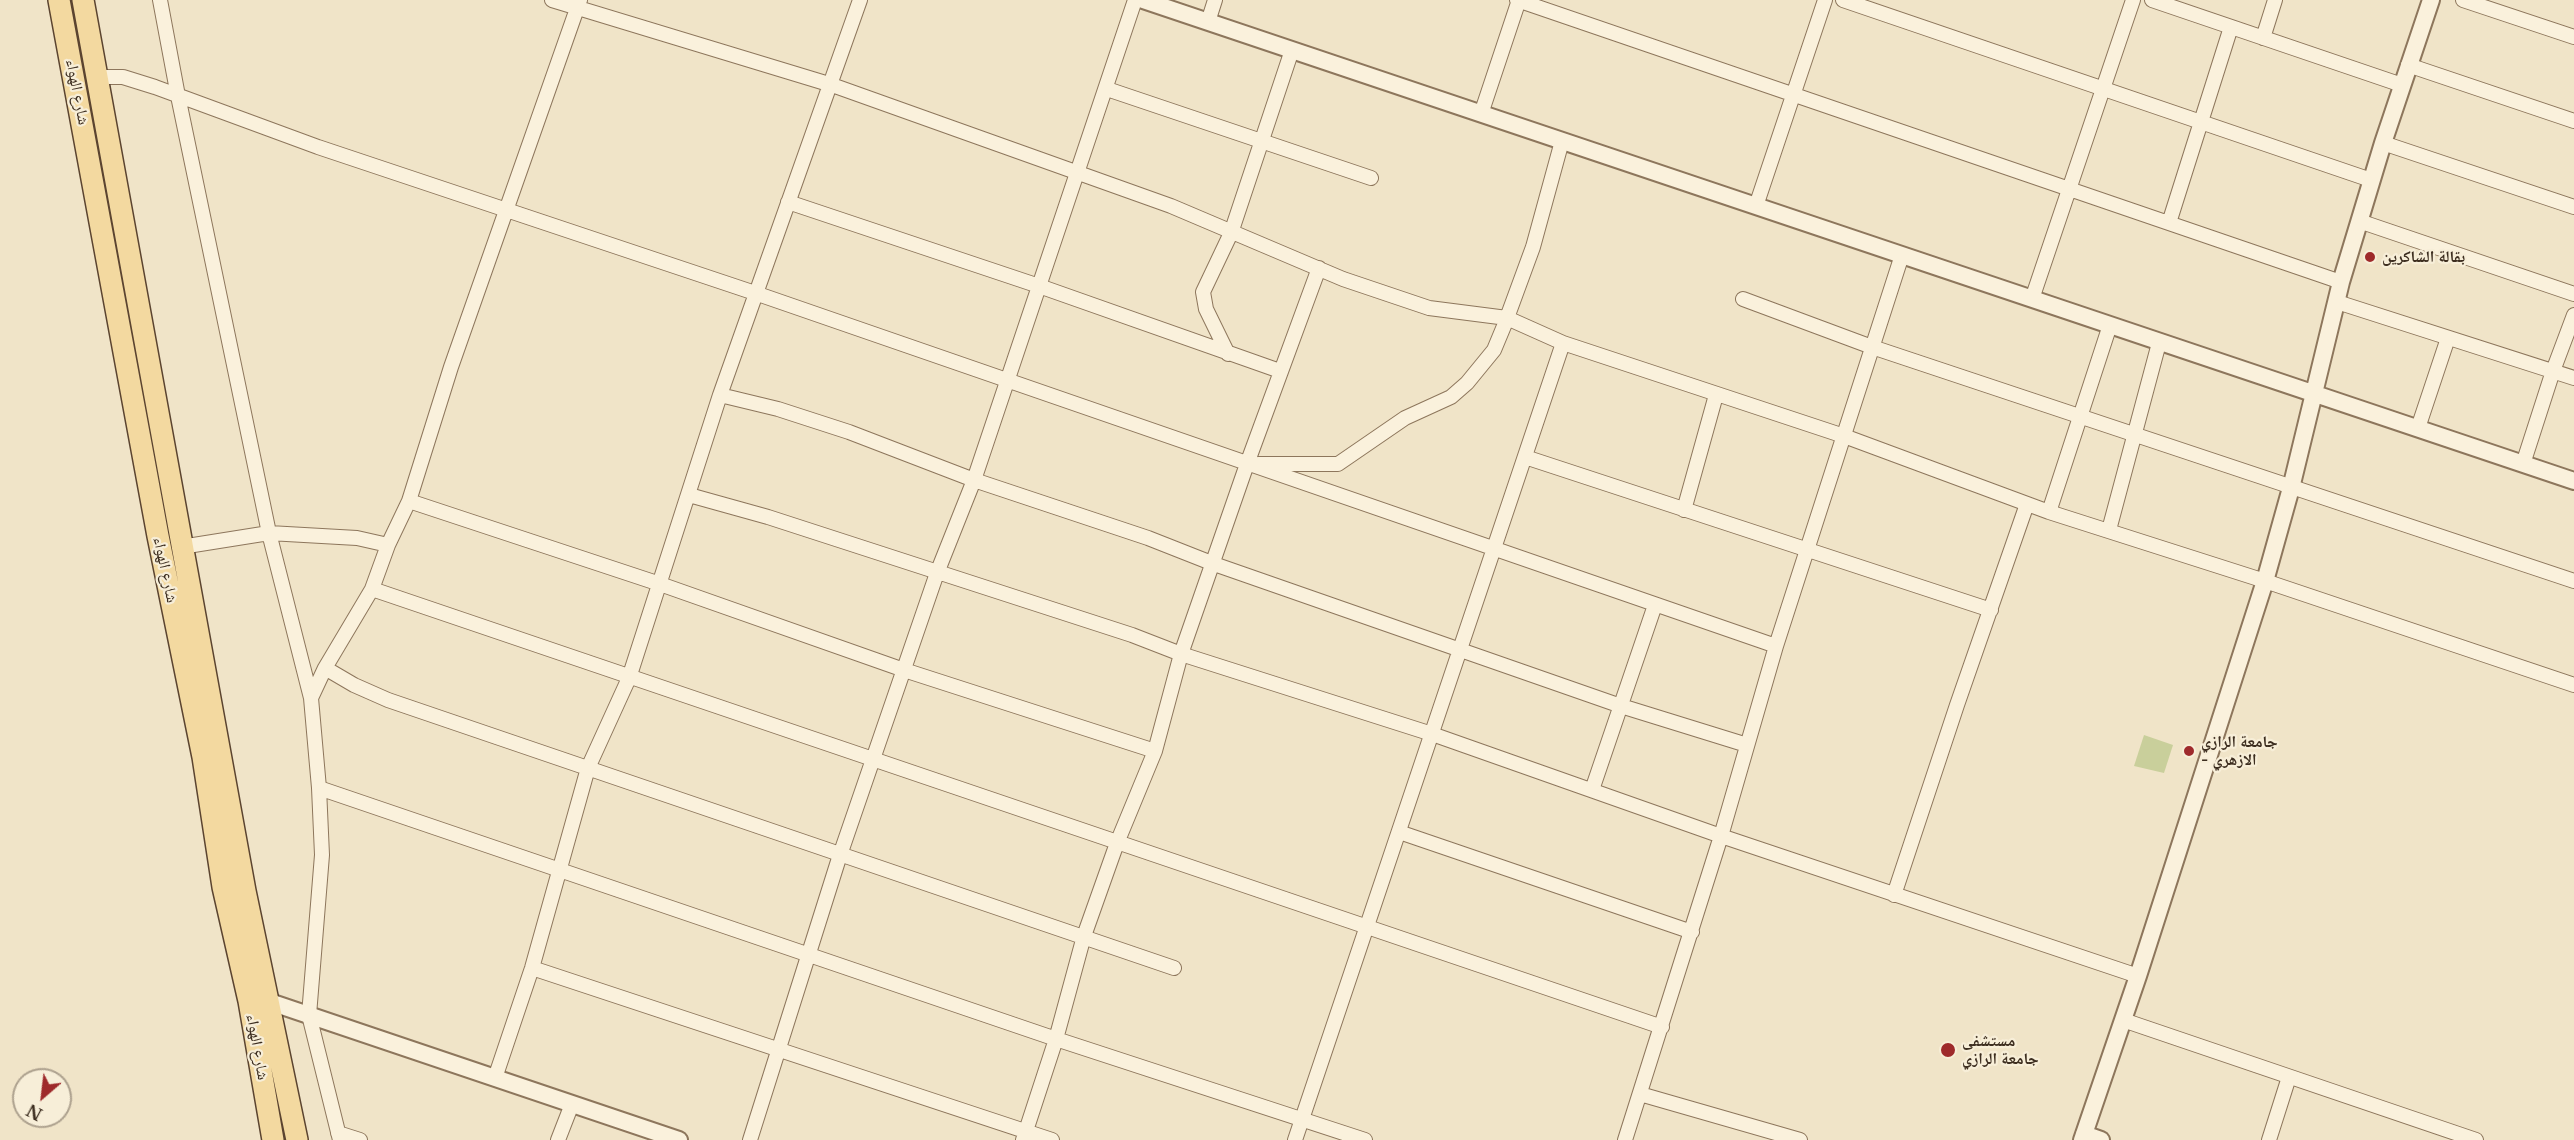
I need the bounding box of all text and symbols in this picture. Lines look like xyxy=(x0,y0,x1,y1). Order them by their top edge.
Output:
street label: شارع الهواء xyxy=(61,57,93,127)
place label: بقالة الشاكرين xyxy=(2382,247,2465,267)
marker: بقالة الشاكرين xyxy=(2363,250,2377,264)
street label: شارع الهواء xyxy=(149,535,181,605)
place label: جامعة الرازي - الازهري xyxy=(2201,732,2278,770)
marker: جامعة الرازي - الازهري xyxy=(2182,744,2196,758)
street label: شارع الهواء xyxy=(242,1013,272,1081)
place label: مستشفى جامعة الرازي xyxy=(1962,1031,2039,1069)
marker: مستشفى جامعة الرازي xyxy=(1939,1041,1957,1059)
north arrow xyxy=(12,1068,72,1128)
text: N xyxy=(23,1100,46,1124)

